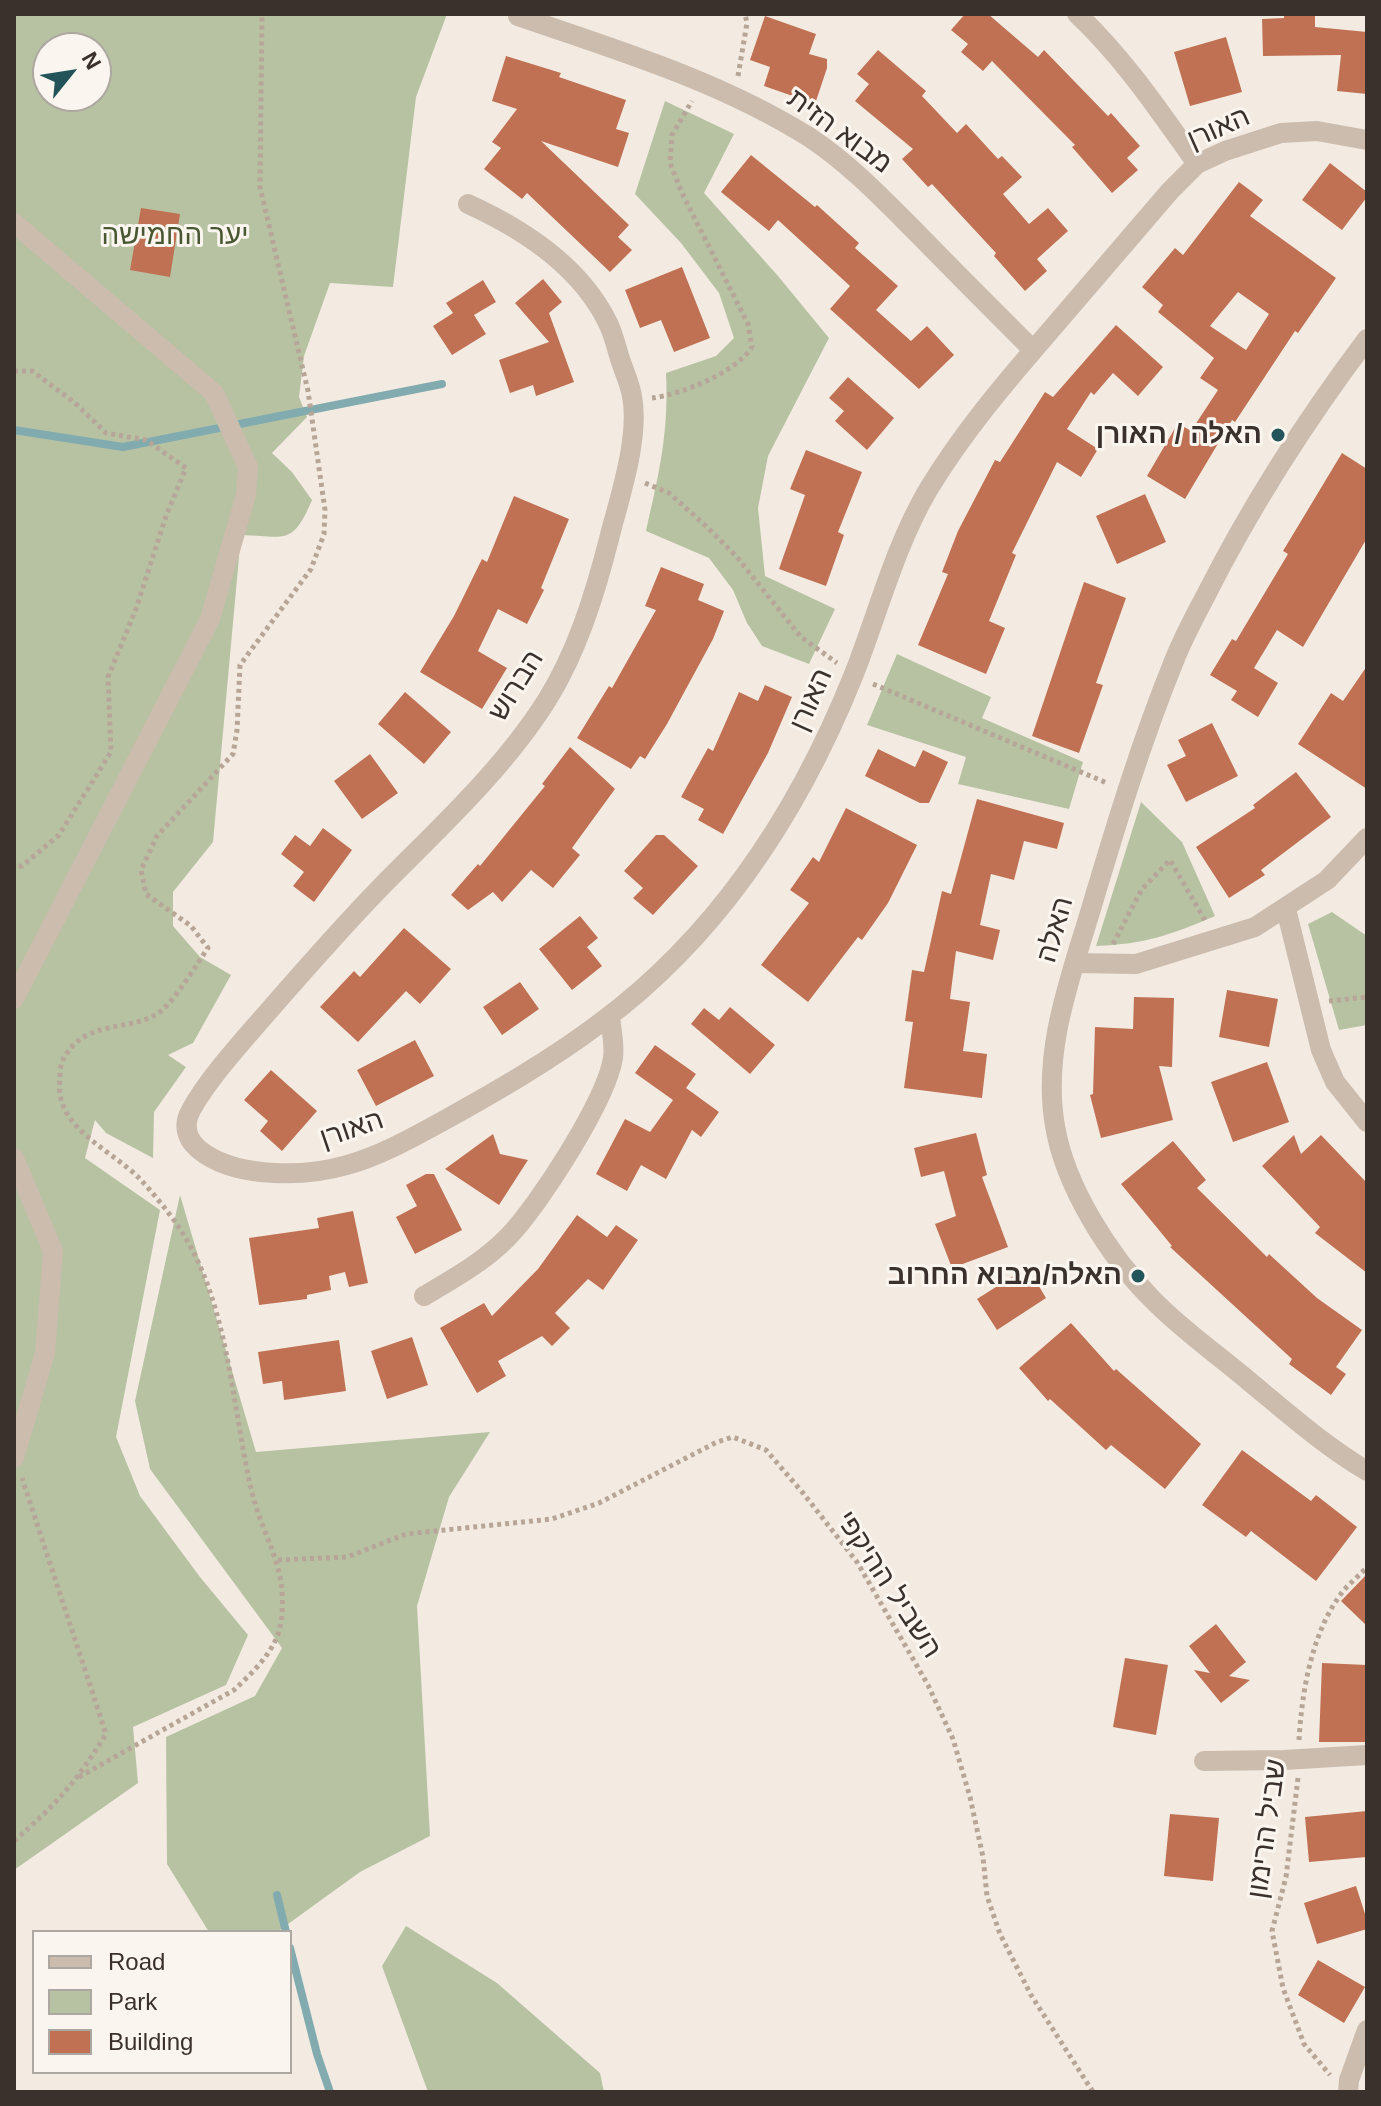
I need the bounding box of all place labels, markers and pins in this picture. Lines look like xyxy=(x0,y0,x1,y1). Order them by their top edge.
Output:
place label: האלה / האורן xyxy=(1096,418,1262,452)
marker: האלה / האורן xyxy=(1269,426,1287,444)
place label: האלה/מבוא החרוב xyxy=(888,1259,1122,1293)
marker: האלה/מבוא החרוב xyxy=(1129,1267,1147,1285)

